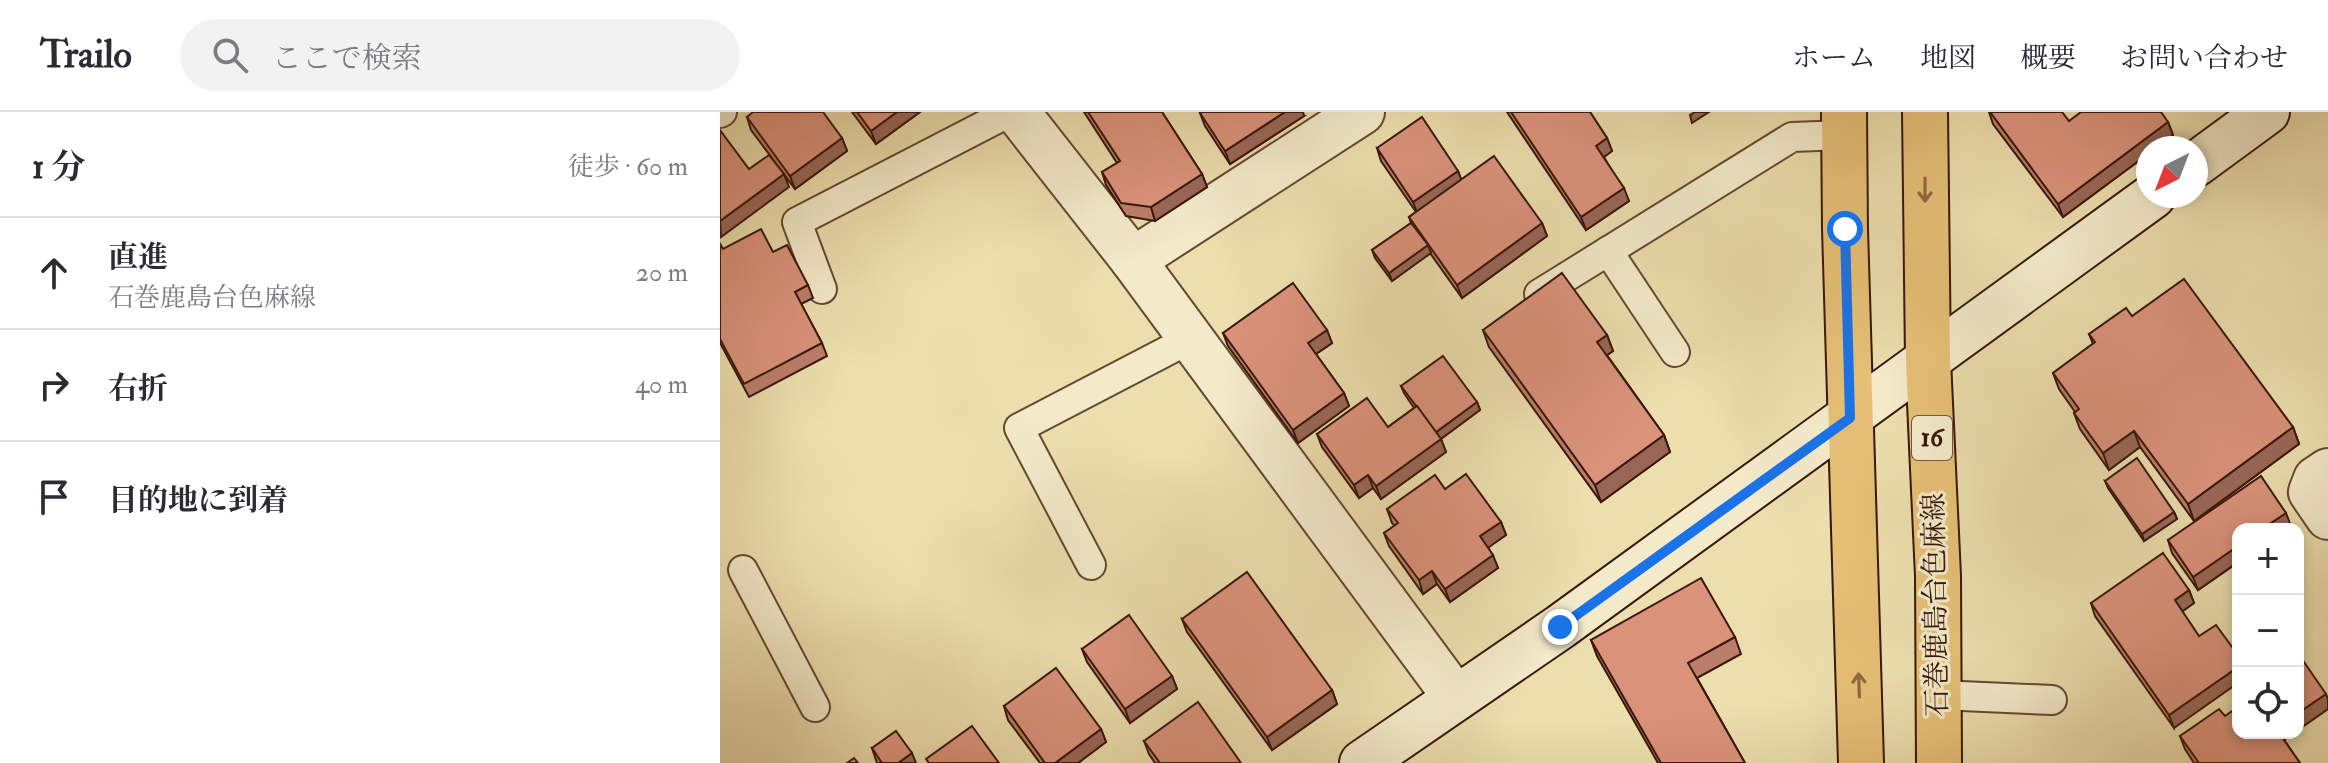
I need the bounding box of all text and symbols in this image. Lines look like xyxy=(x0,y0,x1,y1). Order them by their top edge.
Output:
search box xyxy=(180,19,740,91)
text: Trailo xyxy=(40,31,132,79)
icon: search xyxy=(208,33,252,77)
text: ここで検索 xyxy=(272,40,422,77)
text: ホーム xyxy=(1792,41,1876,76)
text: 地図 xyxy=(1920,41,1976,76)
text: 概要 xyxy=(2020,41,2076,76)
text: お問い合わせ xyxy=(2120,41,2288,76)
north arrow xyxy=(2136,136,2208,208)
text: 1 分 xyxy=(32,146,85,189)
text: 徒歩 · 60 m xyxy=(568,151,688,183)
one-way arrow xyxy=(1917,176,1933,203)
route start xyxy=(1827,211,1863,247)
text: 直進 xyxy=(108,239,168,276)
icon: ahead xyxy=(32,251,76,295)
text: 20 m xyxy=(636,257,688,289)
text: 石巻鹿島台色麻線 xyxy=(108,282,316,314)
icon: right xyxy=(32,363,76,407)
text: 40 m xyxy=(635,369,688,401)
text: 右折 xyxy=(108,370,168,407)
road number: 16 xyxy=(1912,416,1952,460)
icon: arrive xyxy=(32,475,76,519)
text: 目的地に到着 xyxy=(108,482,288,519)
street label: 石巻鹿島台色麻線 xyxy=(1917,493,1955,717)
map controls xyxy=(2232,523,2304,739)
button: + xyxy=(2232,523,2304,595)
button: − xyxy=(2232,595,2304,667)
route end xyxy=(1542,609,1578,645)
button: locate xyxy=(2232,667,2304,739)
one-way arrow xyxy=(1851,672,1866,699)

